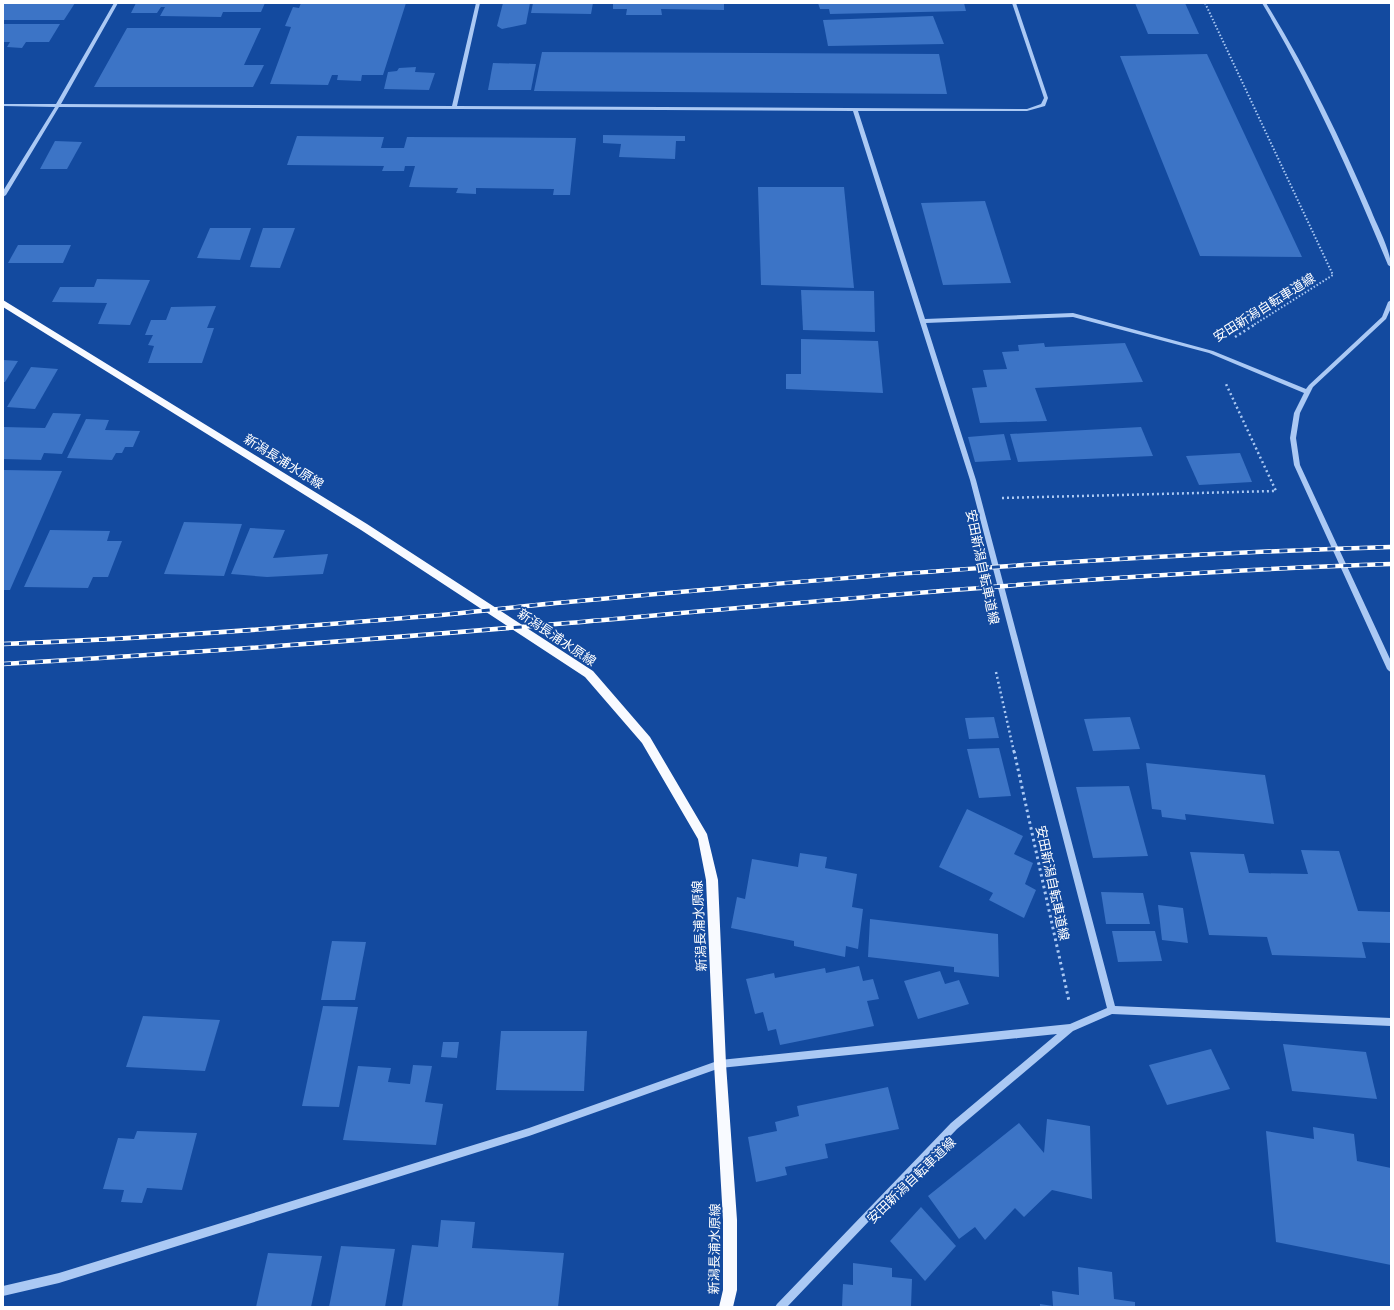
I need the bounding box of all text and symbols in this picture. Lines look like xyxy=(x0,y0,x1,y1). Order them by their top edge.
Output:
street label: 安田新潟自転車道線 xyxy=(1211,270,1318,345)
street label: 新潟長浦水原線 xyxy=(241,431,326,492)
street label: 安田新潟自転車道線 xyxy=(963,508,1002,626)
street label: 新潟長浦水原線 xyxy=(515,606,599,669)
street label: 安田新潟自転車道線 xyxy=(1033,824,1072,942)
street label: 新潟長浦水原線 xyxy=(690,880,709,972)
street label: 安田新潟自転車道線 xyxy=(864,1134,959,1226)
street label: 新潟長浦水原線 xyxy=(706,1203,723,1295)

